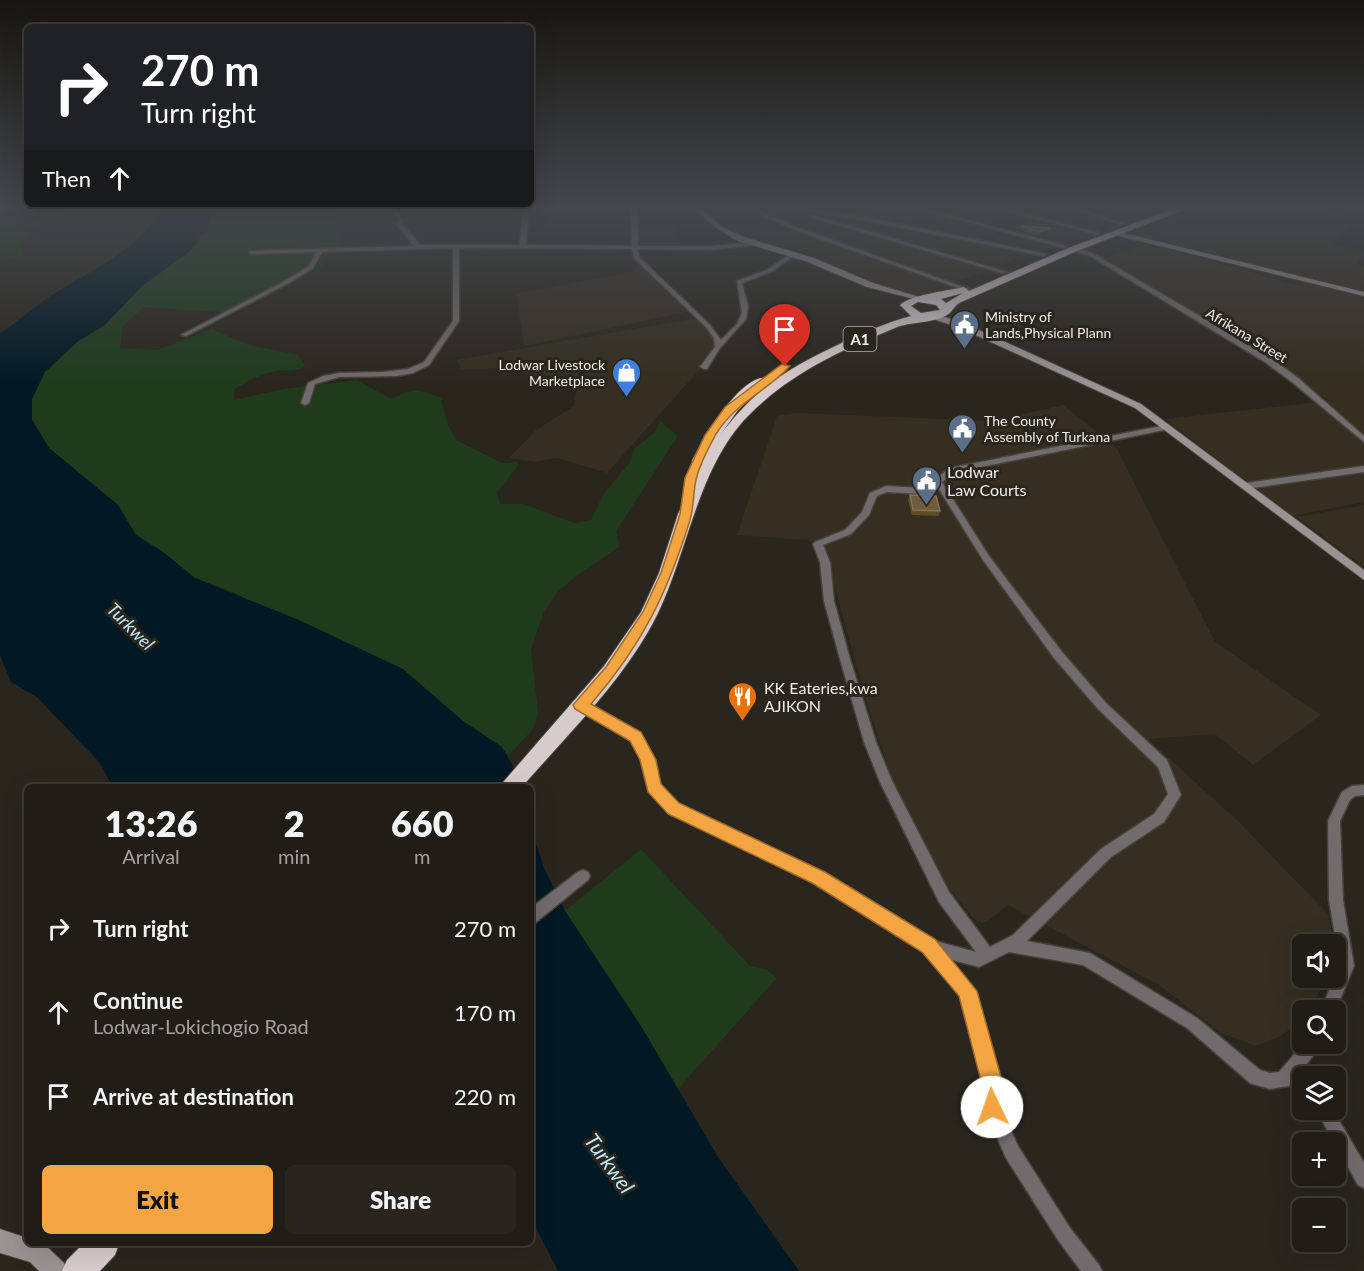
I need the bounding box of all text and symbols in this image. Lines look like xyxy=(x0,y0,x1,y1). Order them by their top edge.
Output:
text: 270 m xyxy=(141,45,259,95)
icon: right xyxy=(42,48,120,126)
text: Turn right xyxy=(141,96,256,129)
icon: ahead xyxy=(103,162,136,195)
text: Then xyxy=(42,165,91,192)
pin xyxy=(759,304,810,366)
street label: Afrikana Street xyxy=(1203,304,1291,366)
public building icon: Ministry of Lands,Physical Plann xyxy=(948,308,980,350)
place label: Ministry of Lands,Physical Plann xyxy=(985,308,1111,341)
icon: arrive xyxy=(768,313,801,346)
road number: A1 xyxy=(844,327,876,351)
place label: Lodwar Livestock Marketplace xyxy=(499,356,606,389)
shop icon: Lodwar Livestock Marketplace xyxy=(610,356,642,398)
public building icon: The County Assembly of Turkana xyxy=(947,412,979,454)
place label: The County Assembly of Turkana xyxy=(984,412,1110,445)
place label: Lodwar Law Courts xyxy=(947,462,1027,499)
public building icon: Lodwar Law Courts xyxy=(910,464,942,506)
water label: Turkwel xyxy=(103,598,159,654)
place label: KK Eateries,kwa AJIKON xyxy=(764,678,878,715)
restaurant icon: KK Eateries,kwa AJIKON xyxy=(727,680,759,722)
text: 13:26 xyxy=(104,801,198,845)
text: 2 xyxy=(284,801,305,845)
text: 660 xyxy=(391,801,454,845)
text: Arrival xyxy=(122,844,180,868)
text: min xyxy=(278,844,310,868)
text: m xyxy=(414,844,430,868)
icon: right xyxy=(42,912,75,945)
text: Turn right xyxy=(93,915,188,942)
text: 270 m xyxy=(454,915,516,942)
map controls xyxy=(1292,934,1346,1252)
button: sound xyxy=(1292,934,1346,988)
text: Continue xyxy=(93,987,183,1014)
icon: ahead xyxy=(42,996,75,1029)
text: 170 m xyxy=(454,999,516,1026)
button: search xyxy=(1292,1000,1346,1054)
text: Lodwar-Lokichogio Road xyxy=(93,1014,309,1038)
button: layers xyxy=(1292,1066,1346,1120)
position arrow xyxy=(960,1075,1024,1139)
icon: arrive xyxy=(42,1080,75,1113)
text: Arrive at destination xyxy=(93,1083,294,1110)
text: 220 m xyxy=(454,1083,516,1110)
water label: Turkwel xyxy=(580,1128,640,1198)
button: + xyxy=(1292,1132,1346,1186)
button: Exit xyxy=(42,1165,273,1234)
button: Share xyxy=(285,1165,516,1234)
button: − xyxy=(1292,1198,1346,1252)

